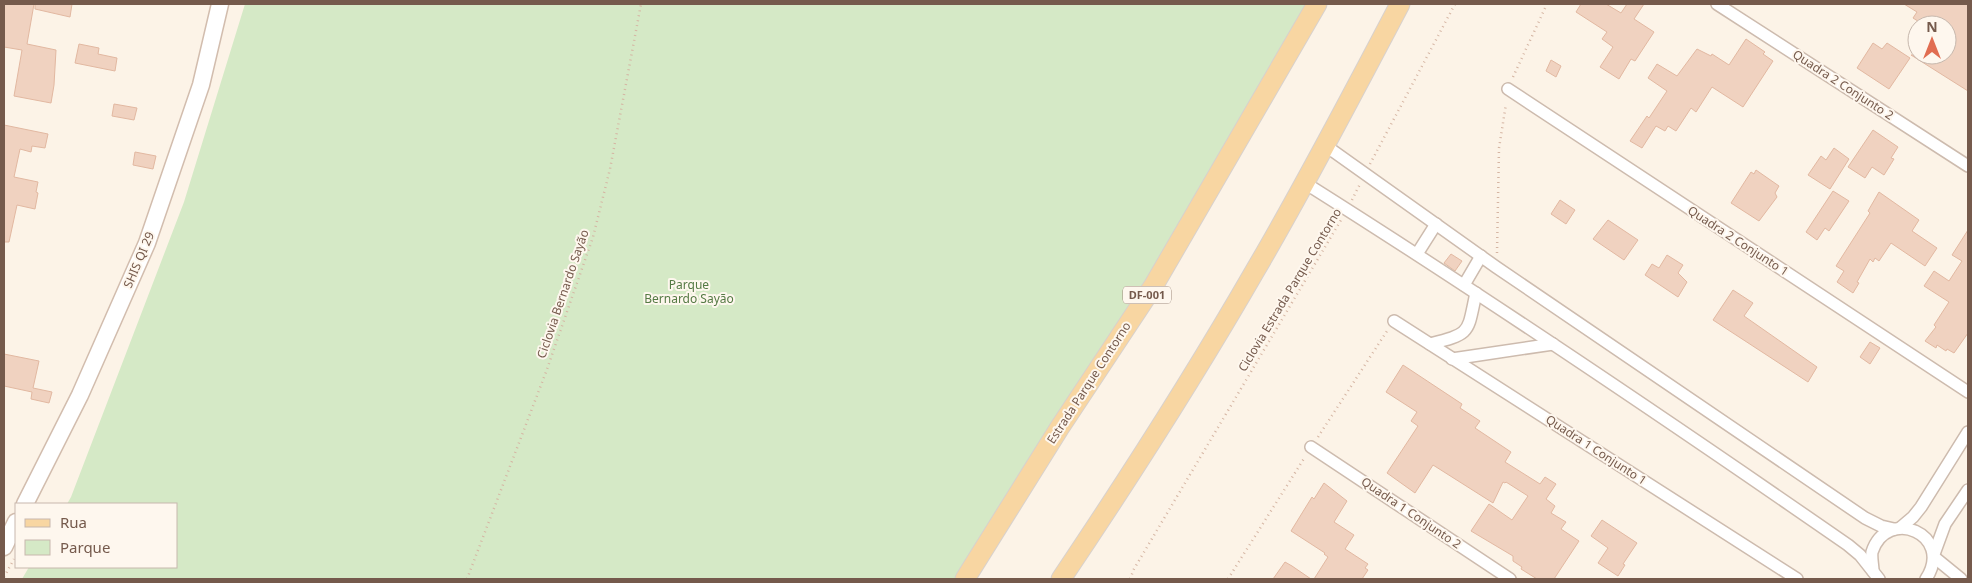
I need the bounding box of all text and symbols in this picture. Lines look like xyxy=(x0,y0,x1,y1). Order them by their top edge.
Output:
north arrow xyxy=(1907,15,1957,65)
text: N xyxy=(1926,17,1938,36)
street label: Quadra 2 Conjunto 2 xyxy=(1789,46,1897,124)
street label: Quadra 2 Conjunto 1 xyxy=(1684,202,1792,280)
street label: Ciclovia Estrada Parque Contorno xyxy=(1234,205,1345,375)
street label: Ciclovia Bernardo Sayão xyxy=(532,227,593,361)
street label: SHIS QI 29 xyxy=(119,229,158,291)
park label: Parque Bernardo Sayão xyxy=(644,276,734,307)
road number: DF-001 xyxy=(1123,286,1171,304)
street label: Estrada Parque Contorno xyxy=(1043,318,1134,447)
street label: Quadra 1 Conjunto 1 xyxy=(1542,411,1650,489)
street label: Quadra 1 Conjunto 2 xyxy=(1358,473,1465,552)
legend xyxy=(15,503,178,568)
text: Rua xyxy=(60,512,87,532)
text: Parque xyxy=(60,537,110,557)

